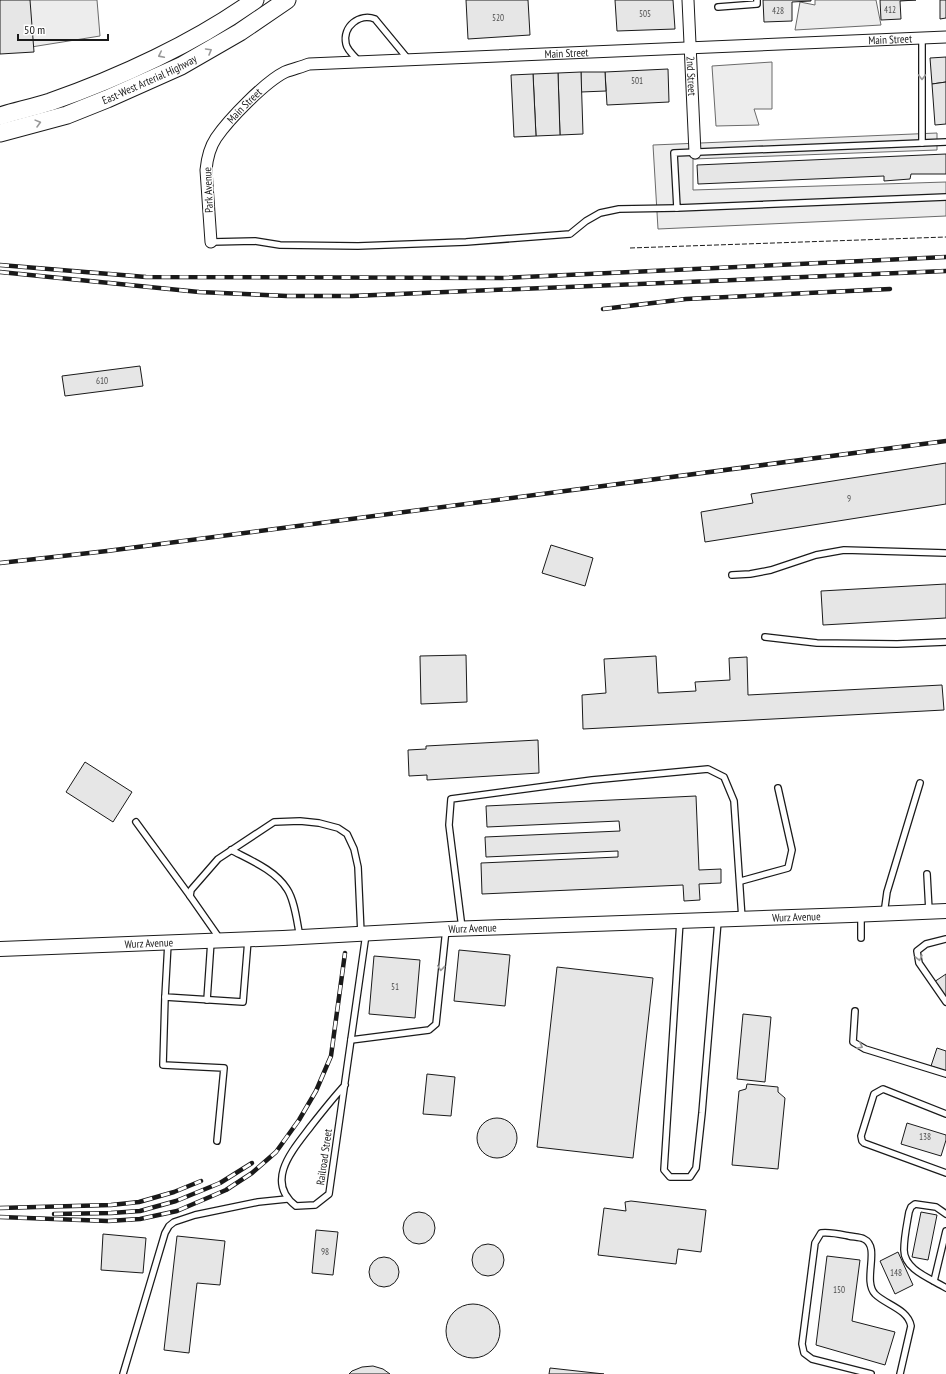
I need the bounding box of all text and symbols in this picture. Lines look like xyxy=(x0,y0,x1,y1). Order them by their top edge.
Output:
house number: 412 xyxy=(884,4,896,15)
house number: 428 xyxy=(772,5,784,16)
house number: 505 xyxy=(639,8,651,19)
house number: 520 xyxy=(492,12,504,23)
scale bar xyxy=(18,16,108,42)
text: 50 m xyxy=(24,22,45,37)
street label: Main Street xyxy=(868,31,912,47)
street label: Main Street xyxy=(544,45,589,61)
one-way arrow xyxy=(204,48,212,55)
one-way arrow xyxy=(157,50,165,58)
street label: East-West Arterial Highway xyxy=(100,51,200,107)
street label: 2nd Street xyxy=(684,56,699,96)
one-way arrow xyxy=(918,74,926,80)
house number: 501 xyxy=(631,75,643,86)
street label: Main Street xyxy=(224,85,265,126)
one-way arrow xyxy=(34,119,41,127)
street label: Park Avenue xyxy=(200,166,216,213)
house number: 610 xyxy=(96,375,108,386)
house number: 9 xyxy=(847,493,851,504)
street label: Wurz Avenue xyxy=(772,909,821,925)
street label: Wurz Avenue xyxy=(448,920,497,936)
street label: Wurz Avenue xyxy=(124,935,174,951)
one-way arrow xyxy=(914,955,922,961)
one-way arrow xyxy=(437,965,446,971)
house number: 51 xyxy=(391,981,399,992)
one-way arrow xyxy=(856,1041,863,1049)
street label: Railroad Street xyxy=(313,1128,335,1186)
house number: 138 xyxy=(919,1131,931,1142)
house number: 98 xyxy=(321,1246,329,1257)
house number: 148 xyxy=(890,1267,902,1278)
house number: 150 xyxy=(833,1284,845,1295)

